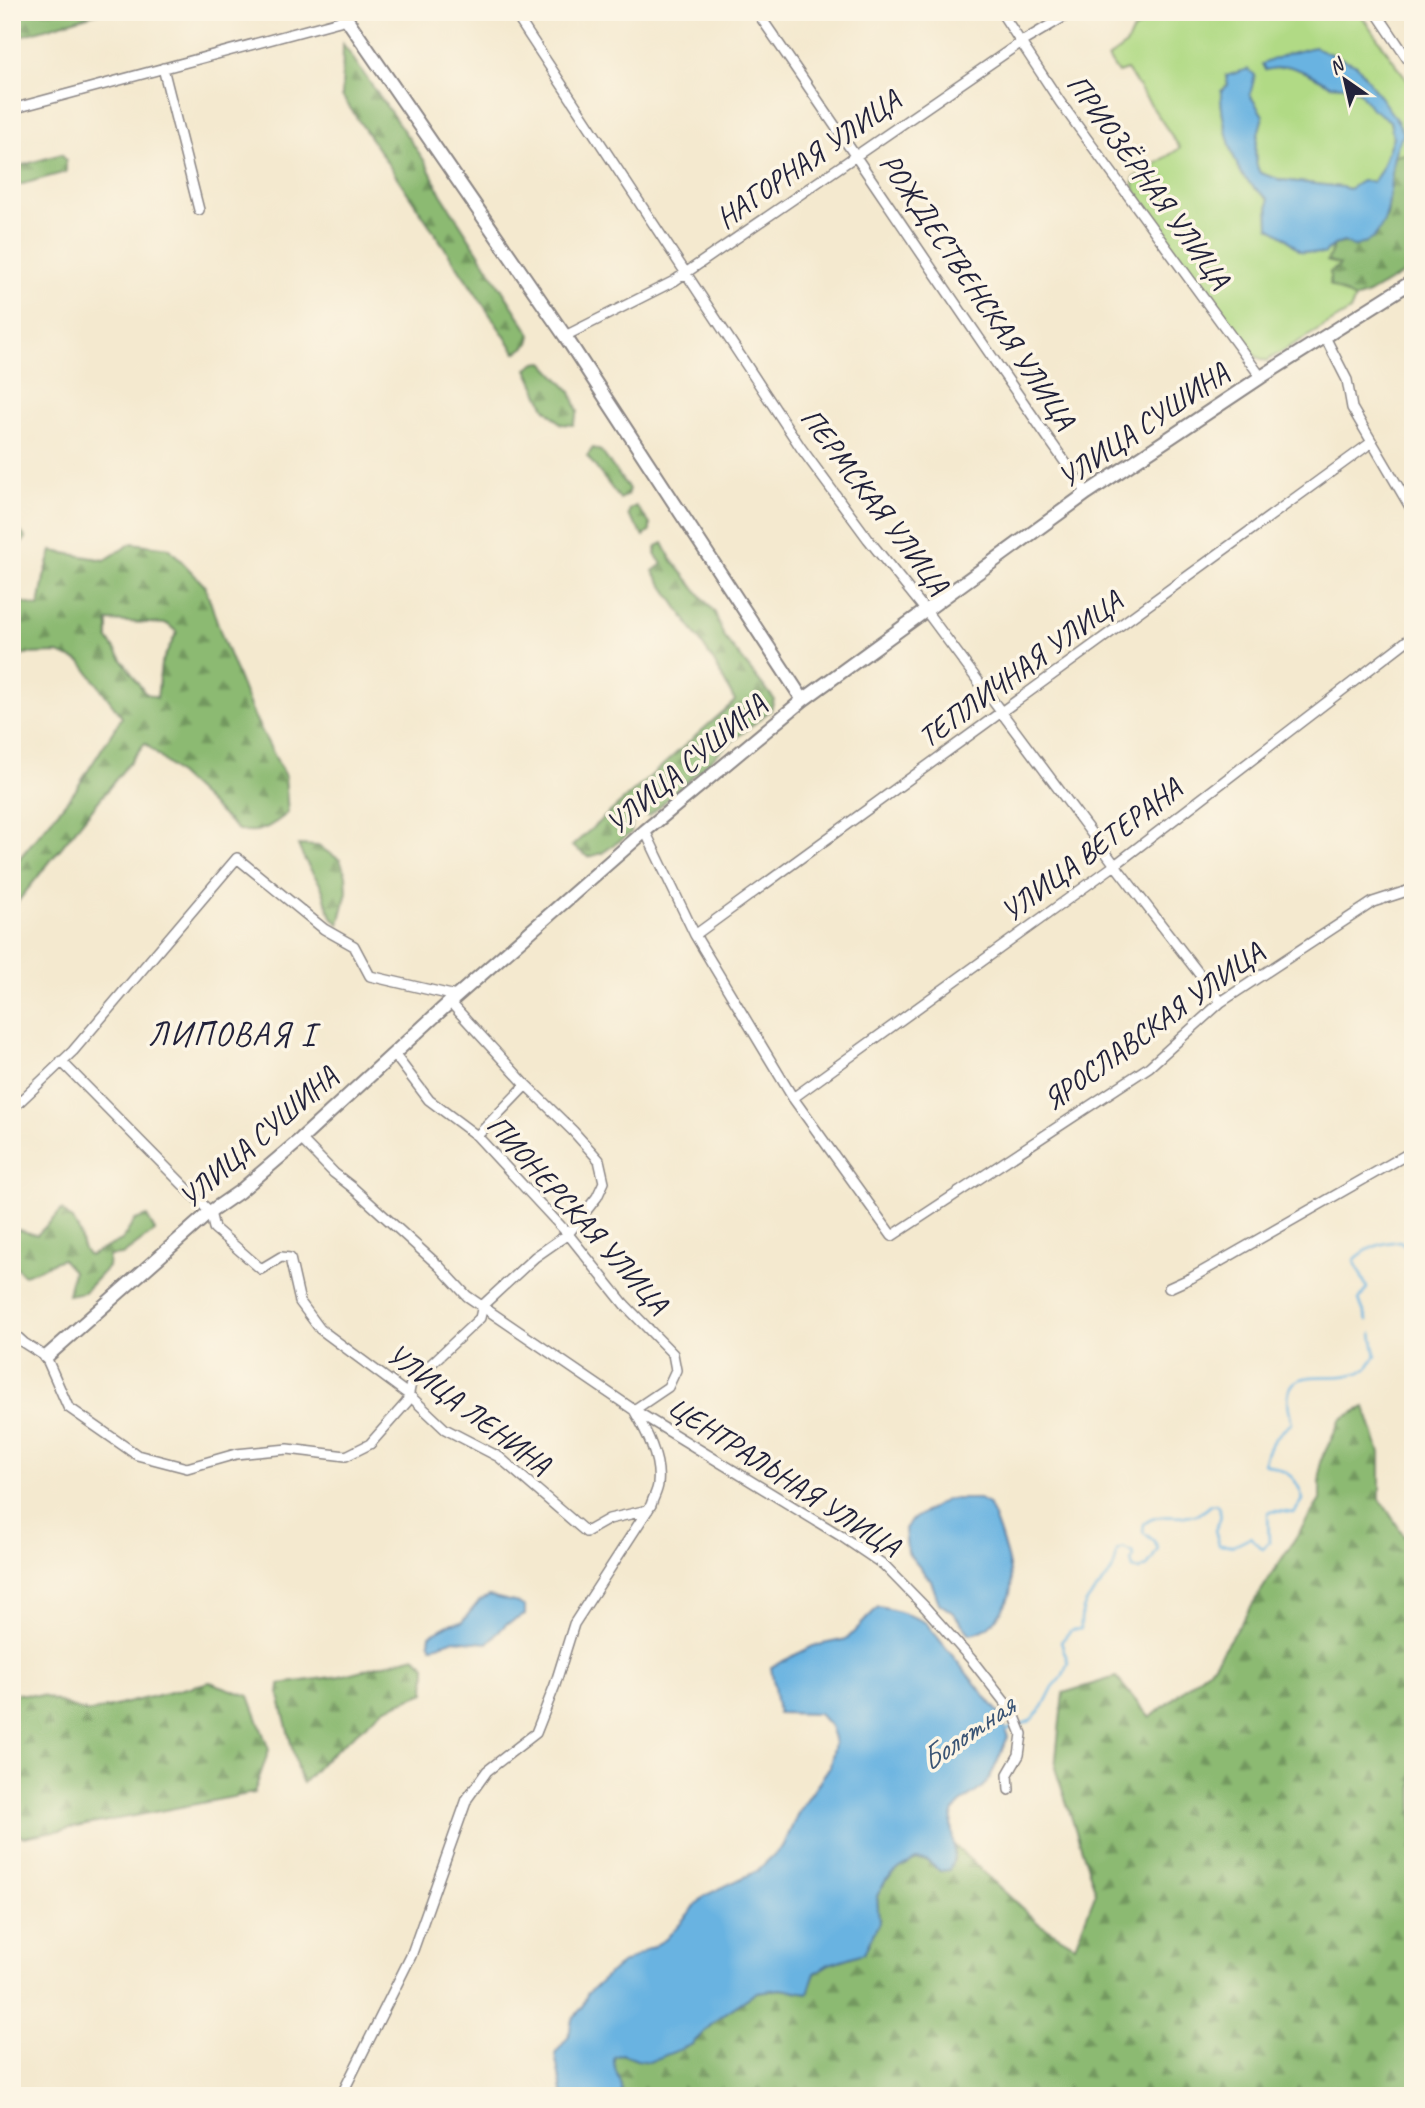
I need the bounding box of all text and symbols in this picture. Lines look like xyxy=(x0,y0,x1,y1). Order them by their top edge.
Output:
north arrow xyxy=(1310,46,1380,116)
text: N xyxy=(1324,52,1350,80)
street label: ПРИОЗЁРНАЯ УЛИЦА xyxy=(1059,67,1240,296)
street label: НАГОРНАЯ УЛИЦА xyxy=(708,80,909,237)
street label: РОЖДЕСТВЕНСКАЯ УЛИЦА xyxy=(872,146,1085,437)
street label: УЛИЦА СУШИНА xyxy=(1050,353,1237,496)
street label: ПЕРМСКАЯ УЛИЦА xyxy=(792,400,958,603)
street label: ТЕПЛИЧНАЯ УЛИЦА xyxy=(910,581,1131,756)
street label: УЛИЦА СУШИНА xyxy=(598,685,775,842)
street label: УЛИЦА ВЕТЕРАНА xyxy=(993,769,1190,930)
street label: ЯРОСЛАВСКАЯ УЛИЦА xyxy=(1035,933,1272,1119)
district label: ЛИПОВАЯ I xyxy=(148,1013,321,1055)
street label: УЛИЦА СУШИНА xyxy=(171,1057,346,1216)
street label: ПИОНЕРСКАЯ УЛИЦА xyxy=(479,1107,678,1322)
street label: УЛИЦА ЛЕНИНА xyxy=(379,1335,559,1484)
street label: ЦЕНТРАЛЬНАЯ УЛИЦА xyxy=(661,1387,909,1566)
water label: Болотная xyxy=(911,1684,1025,1780)

